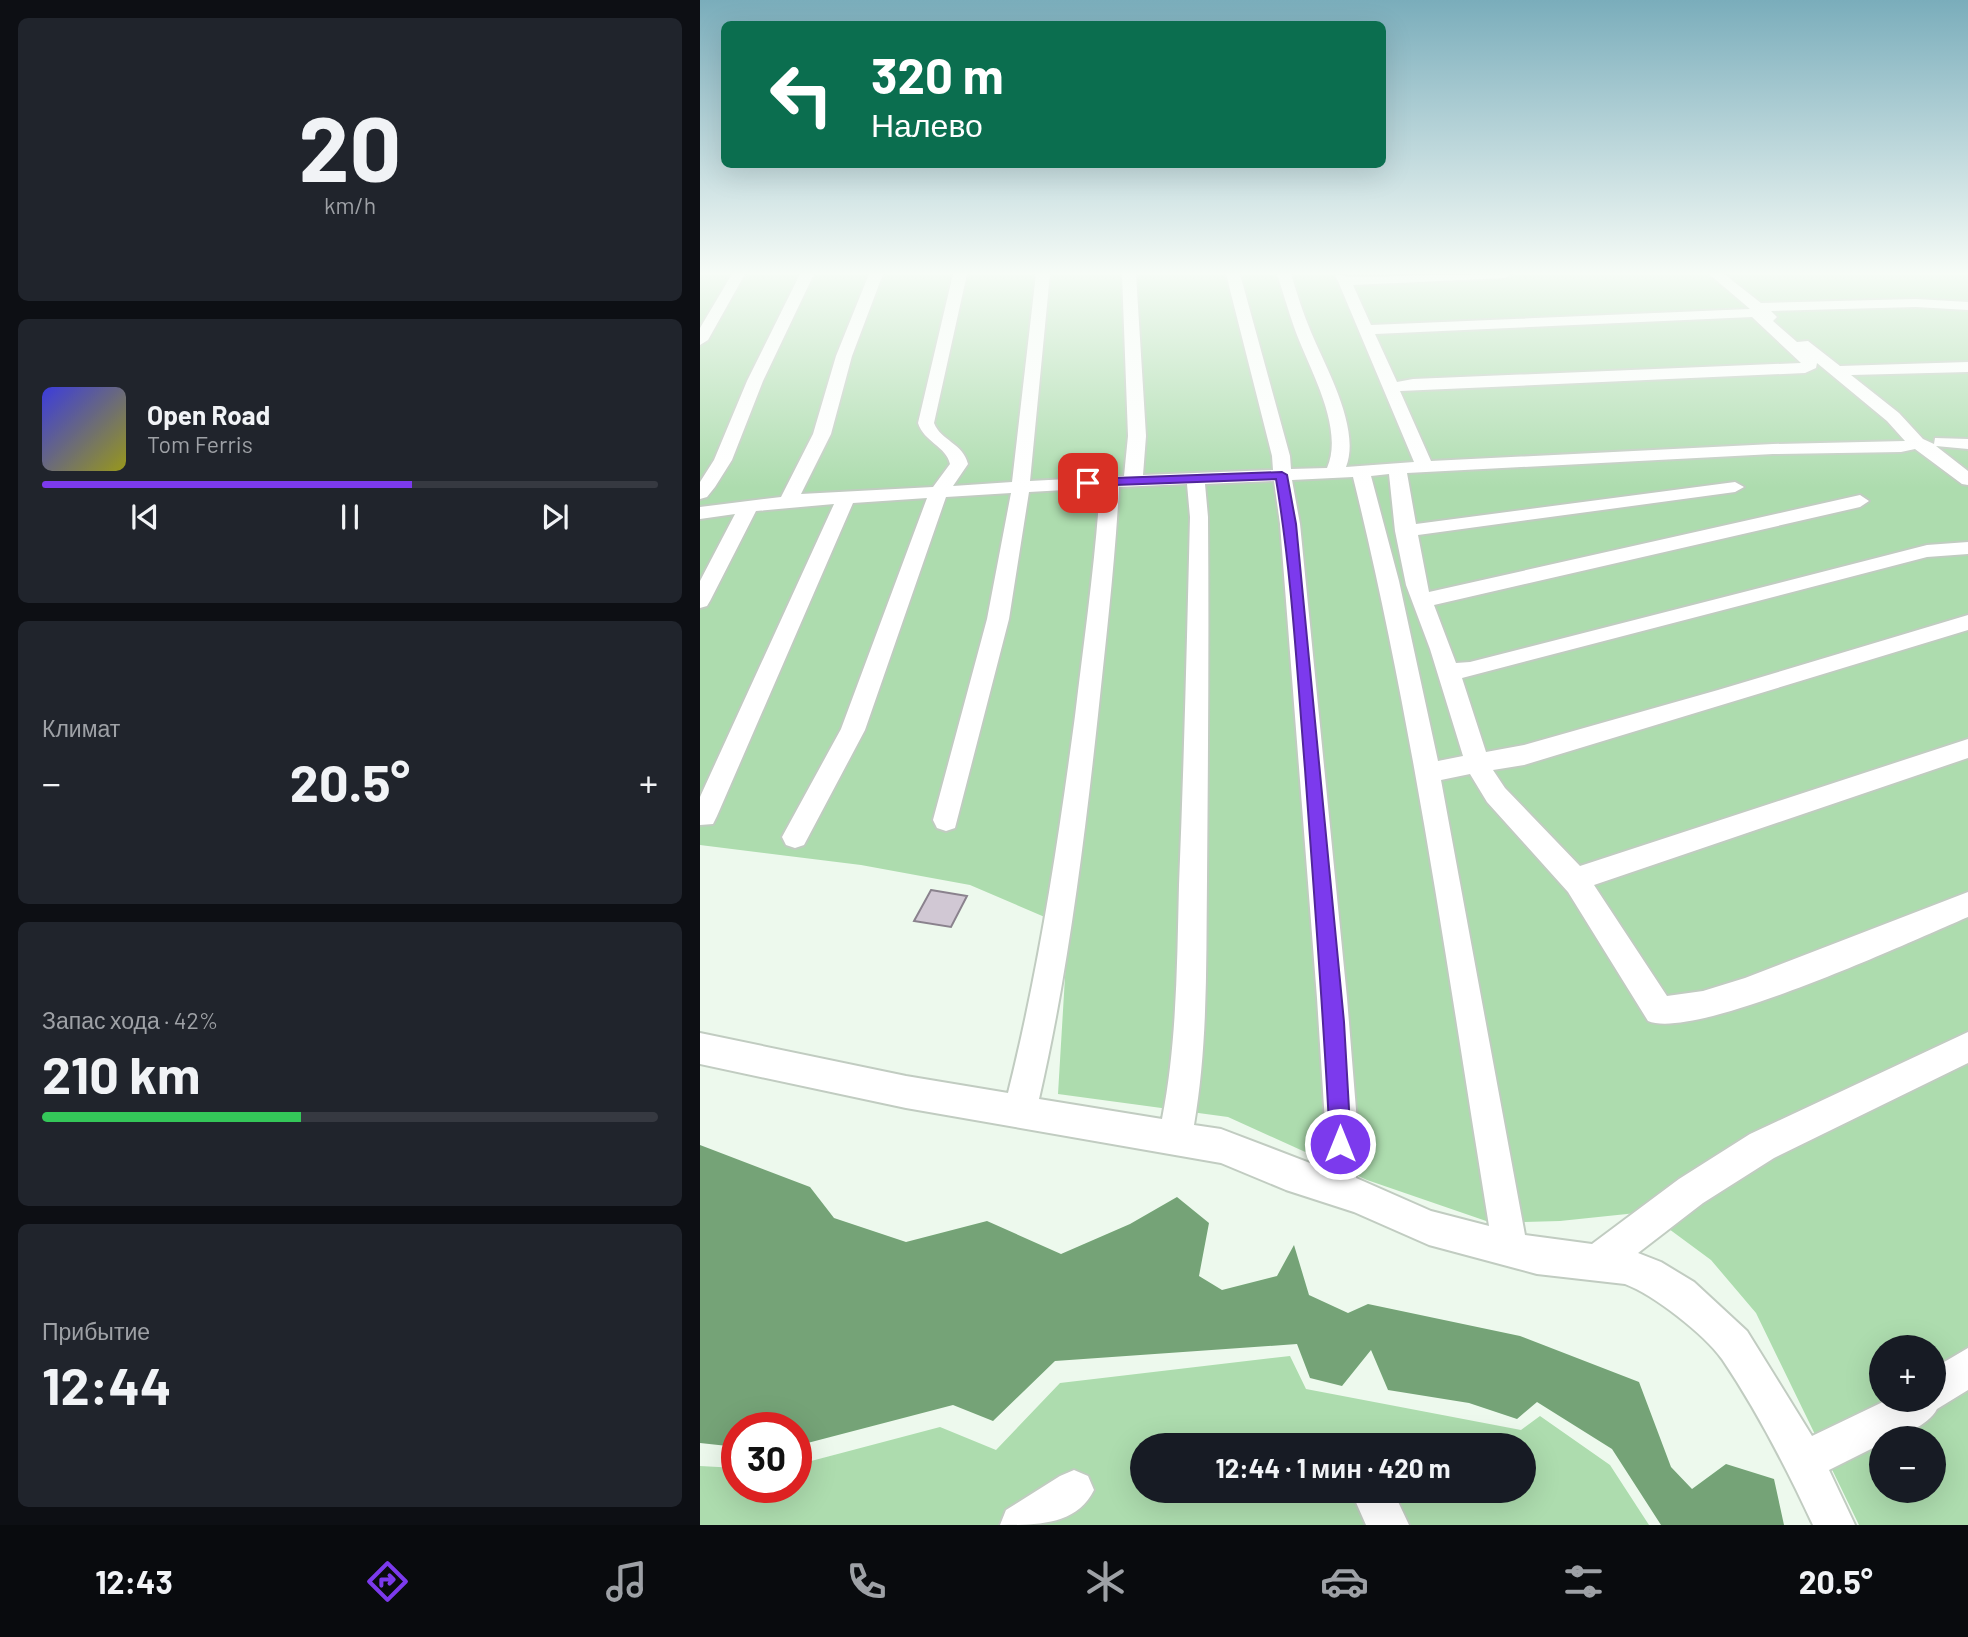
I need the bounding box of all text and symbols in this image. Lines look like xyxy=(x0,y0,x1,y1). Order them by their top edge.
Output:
text: 320 m xyxy=(871,45,1004,104)
icon: left xyxy=(756,49,847,140)
text: 20 xyxy=(299,91,401,200)
text: Налево xyxy=(871,105,983,143)
text: km/h xyxy=(324,191,376,219)
text: Open Road xyxy=(147,399,270,430)
text: Tom Ferris xyxy=(147,430,253,458)
pin xyxy=(1058,453,1118,513)
icon: arrive xyxy=(1069,464,1107,502)
icon: previous xyxy=(126,498,164,536)
icon: pause xyxy=(331,498,369,536)
icon: next xyxy=(536,498,574,536)
text: Климат xyxy=(42,714,120,742)
text: 20.5° xyxy=(290,750,410,812)
text: − xyxy=(42,759,61,805)
text: + xyxy=(639,759,658,805)
text: Запас хода · 42% xyxy=(42,1006,218,1034)
text: 210 km xyxy=(42,1042,200,1104)
position arrow xyxy=(1303,1107,1377,1181)
text: Прибытие xyxy=(42,1317,150,1345)
map controls xyxy=(1869,1335,1946,1503)
button: + xyxy=(1869,1335,1946,1412)
text: 12:44 xyxy=(42,1353,171,1415)
speed limit sign: 30 xyxy=(721,1412,812,1503)
button: − xyxy=(1869,1426,1946,1503)
text: 12:44 · 1 мин · 420 m xyxy=(1215,1452,1451,1483)
icon: directions xyxy=(363,1557,412,1606)
icon: music xyxy=(602,1557,651,1606)
icon: phone xyxy=(842,1557,891,1606)
icon: climate xyxy=(1081,1557,1130,1606)
icon: car xyxy=(1320,1557,1369,1606)
icon: filters xyxy=(1559,1557,1608,1606)
text: 12:43 xyxy=(95,1562,173,1600)
text: 20.5° xyxy=(1799,1562,1873,1600)

